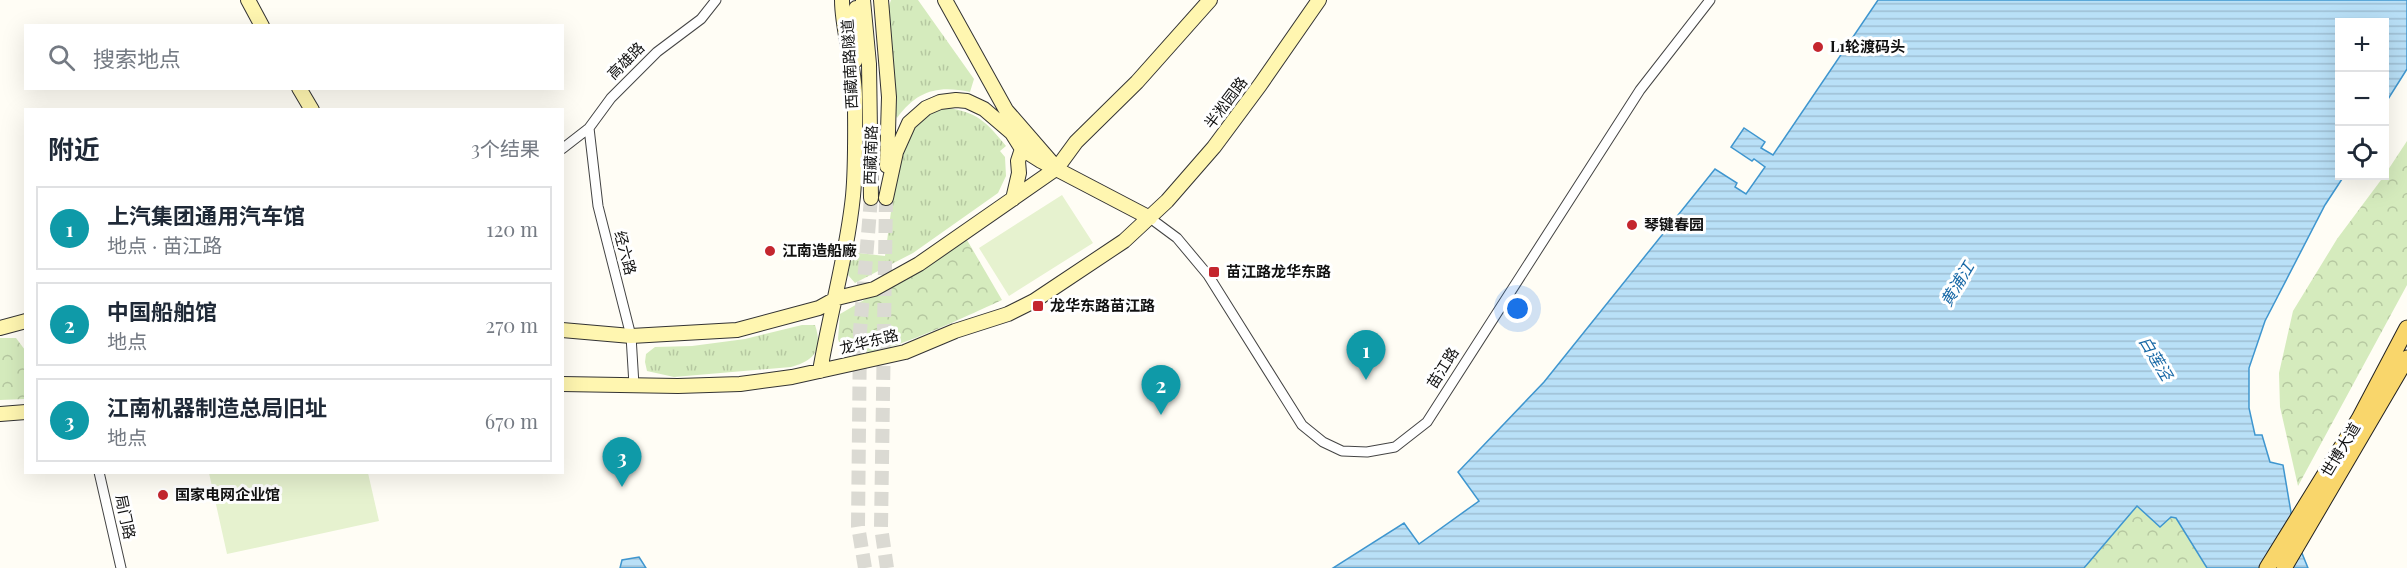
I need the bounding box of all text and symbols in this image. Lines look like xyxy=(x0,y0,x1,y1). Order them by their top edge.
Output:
map controls xyxy=(2335,18,2389,180)
button: + xyxy=(2335,18,2389,72)
street label: 西藏南路隧道 xyxy=(837,19,861,110)
search box xyxy=(24,24,564,90)
place label: L1轮渡码头 xyxy=(1830,36,1905,56)
street label: 高雄路 xyxy=(602,37,648,83)
marker: L1轮渡码头 xyxy=(1811,40,1825,54)
icon: search xyxy=(45,41,78,74)
text: 搜索地点 xyxy=(93,43,181,73)
street label: 半淞园路 xyxy=(1199,72,1251,132)
button: − xyxy=(2335,72,2389,126)
street label: 西藏南路 xyxy=(859,125,881,185)
button: locate xyxy=(2335,126,2389,180)
text: 附近 xyxy=(48,131,100,166)
text: 3个结果 xyxy=(471,134,540,161)
text: 上汽集团通用汽车馆 xyxy=(107,200,305,230)
place label: 琴键春园 xyxy=(1644,214,1704,234)
text: 1 xyxy=(66,215,73,242)
text: 120 m xyxy=(486,215,538,242)
marker: 琴键春园 xyxy=(1625,218,1639,232)
street label: 经六路 xyxy=(610,228,641,277)
text: 地点 · 苗江路 xyxy=(107,231,222,258)
place label: 江南造船廠 xyxy=(782,240,857,260)
marker: 江南造船廠 xyxy=(763,244,777,258)
water label: 黄浦江 xyxy=(1935,256,1979,310)
place label: 苗江路龙华东路 xyxy=(1226,261,1331,281)
marker: 苗江路龙华东路 xyxy=(1207,265,1221,279)
your location xyxy=(1503,294,1532,323)
place label: 龙华东路苗江路 xyxy=(1050,295,1155,315)
text: 中国船舶馆 xyxy=(107,296,217,326)
marker: 龙华东路苗江路 xyxy=(1031,299,1045,313)
text: 2 xyxy=(64,311,75,338)
text: 270 m xyxy=(486,311,538,338)
street label: 龙华东路 xyxy=(837,324,900,358)
text: 地点 xyxy=(107,327,147,354)
pin: 1 xyxy=(1346,330,1386,380)
water label: 白莲泾 xyxy=(2135,332,2179,385)
street label: 苗江路 xyxy=(1422,343,1463,392)
pin: 2 xyxy=(1142,366,1180,415)
text: 江南机器制造总局旧址 xyxy=(107,392,327,422)
text: 3 xyxy=(65,407,74,434)
text: 670 m xyxy=(485,407,538,434)
street label: 世博大道 xyxy=(2316,419,2364,480)
text: 地点 xyxy=(107,423,147,450)
pin: 3 xyxy=(602,438,642,487)
place label: 国家电网企业馆 xyxy=(175,484,280,504)
marker: 国家电网企业馆 xyxy=(156,488,170,502)
street label: 局门路 xyxy=(112,493,140,541)

